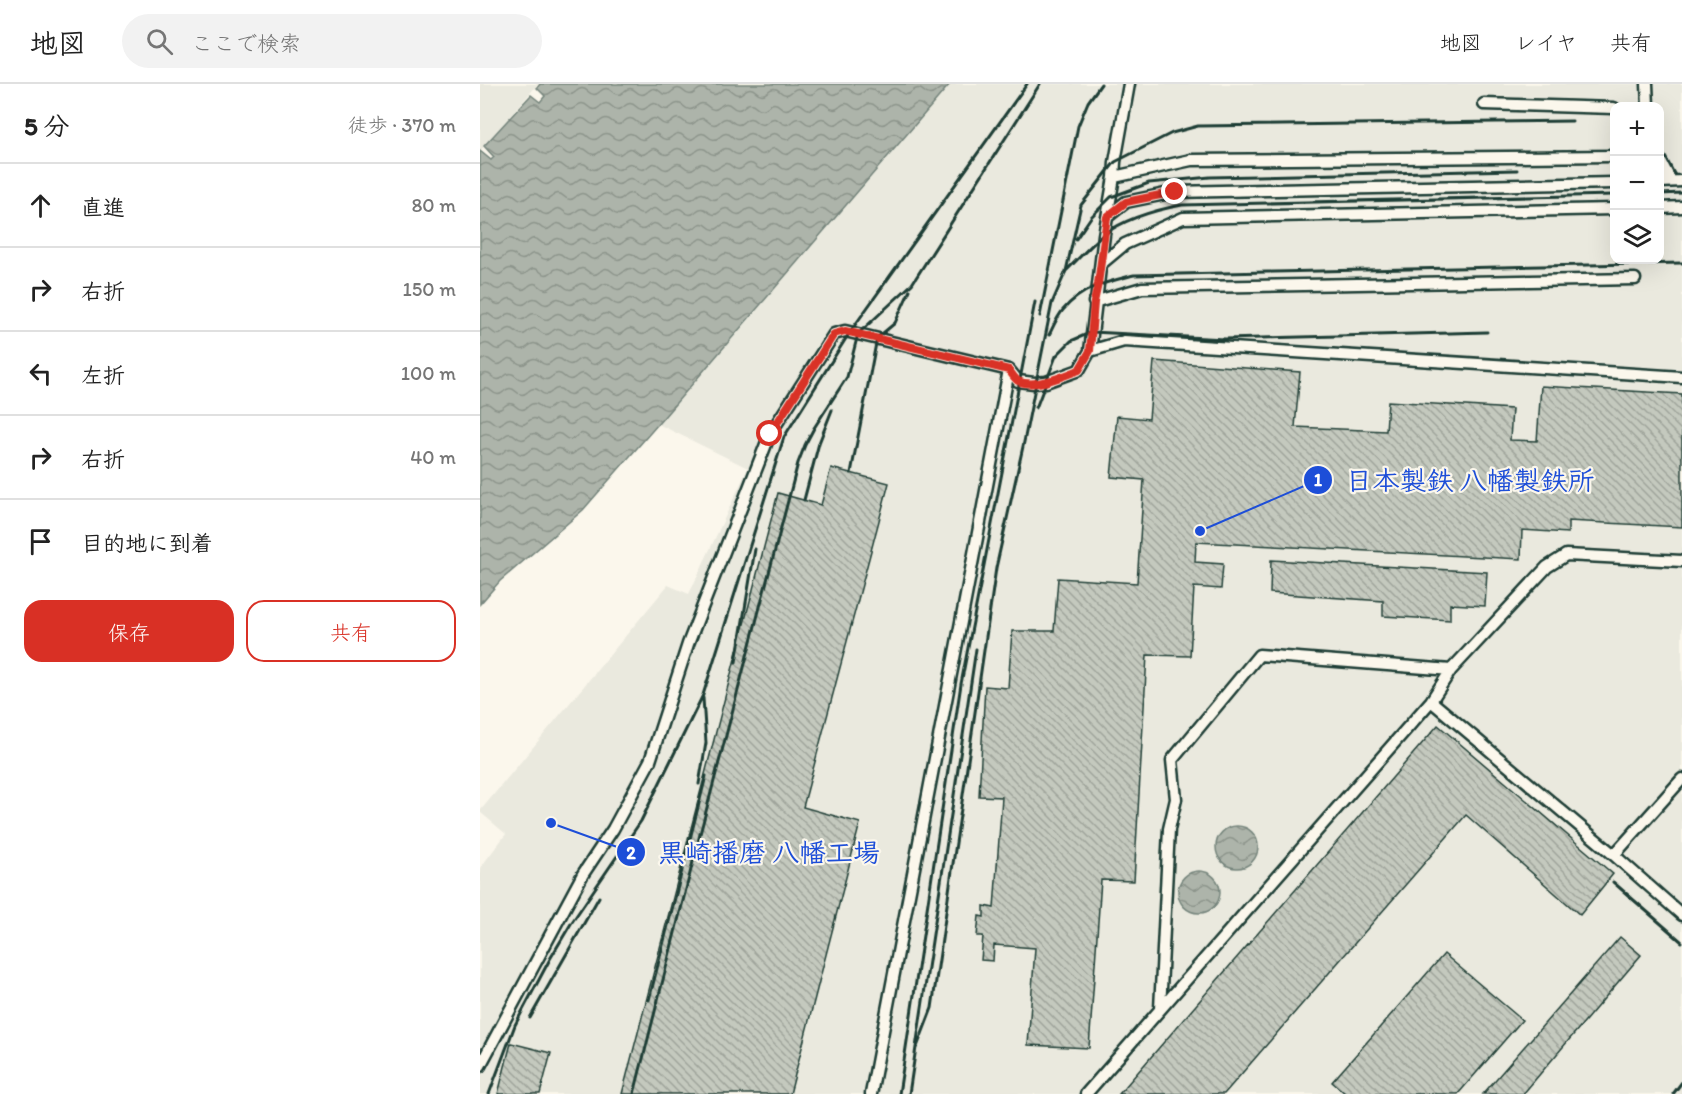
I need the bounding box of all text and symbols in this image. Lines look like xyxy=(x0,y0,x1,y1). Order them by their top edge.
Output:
search box xyxy=(122,14,542,68)
icon: search xyxy=(143,25,176,58)
text: 地図 xyxy=(30,26,86,60)
text: ここで検索 xyxy=(191,30,301,57)
text: 地図 xyxy=(1440,30,1482,55)
text: レイヤ xyxy=(1515,30,1577,55)
text: 共有 xyxy=(1610,30,1652,55)
map controls xyxy=(1610,102,1664,264)
button: + xyxy=(1610,102,1664,156)
text: 5 分 xyxy=(24,110,70,142)
text: 徒歩 · 370 m xyxy=(348,113,456,137)
button: − xyxy=(1610,156,1664,210)
route end xyxy=(1161,178,1187,204)
icon: ahead xyxy=(24,189,57,222)
text: 80 m xyxy=(411,193,456,217)
text: 直進 xyxy=(81,194,125,221)
button: layers xyxy=(1610,210,1664,264)
icon: right xyxy=(24,273,57,306)
text: 150 m xyxy=(403,277,456,301)
text: 右折 xyxy=(81,278,125,305)
icon: left xyxy=(24,357,57,390)
text: 100 m xyxy=(401,361,456,385)
text: 左折 xyxy=(81,362,125,389)
route start xyxy=(756,420,782,446)
icon: right xyxy=(24,441,57,474)
text: 40 m xyxy=(410,445,456,469)
text: 右折 xyxy=(81,446,125,473)
callout: 日本製鉄 八幡製鉄所 xyxy=(1303,458,1606,503)
text: 日本製鉄 八幡製鉄所 xyxy=(1345,464,1595,497)
text: 1 xyxy=(1314,469,1323,491)
icon: arrive xyxy=(24,525,57,558)
text: 目的地に到着 xyxy=(81,530,213,557)
button: 保存 xyxy=(24,600,234,662)
button: 共有 xyxy=(246,600,456,662)
callout: 黒崎播磨 八幡工場 xyxy=(616,830,892,875)
text: 黒崎播磨 八幡工場 xyxy=(658,836,880,869)
text: 2 xyxy=(626,842,636,864)

